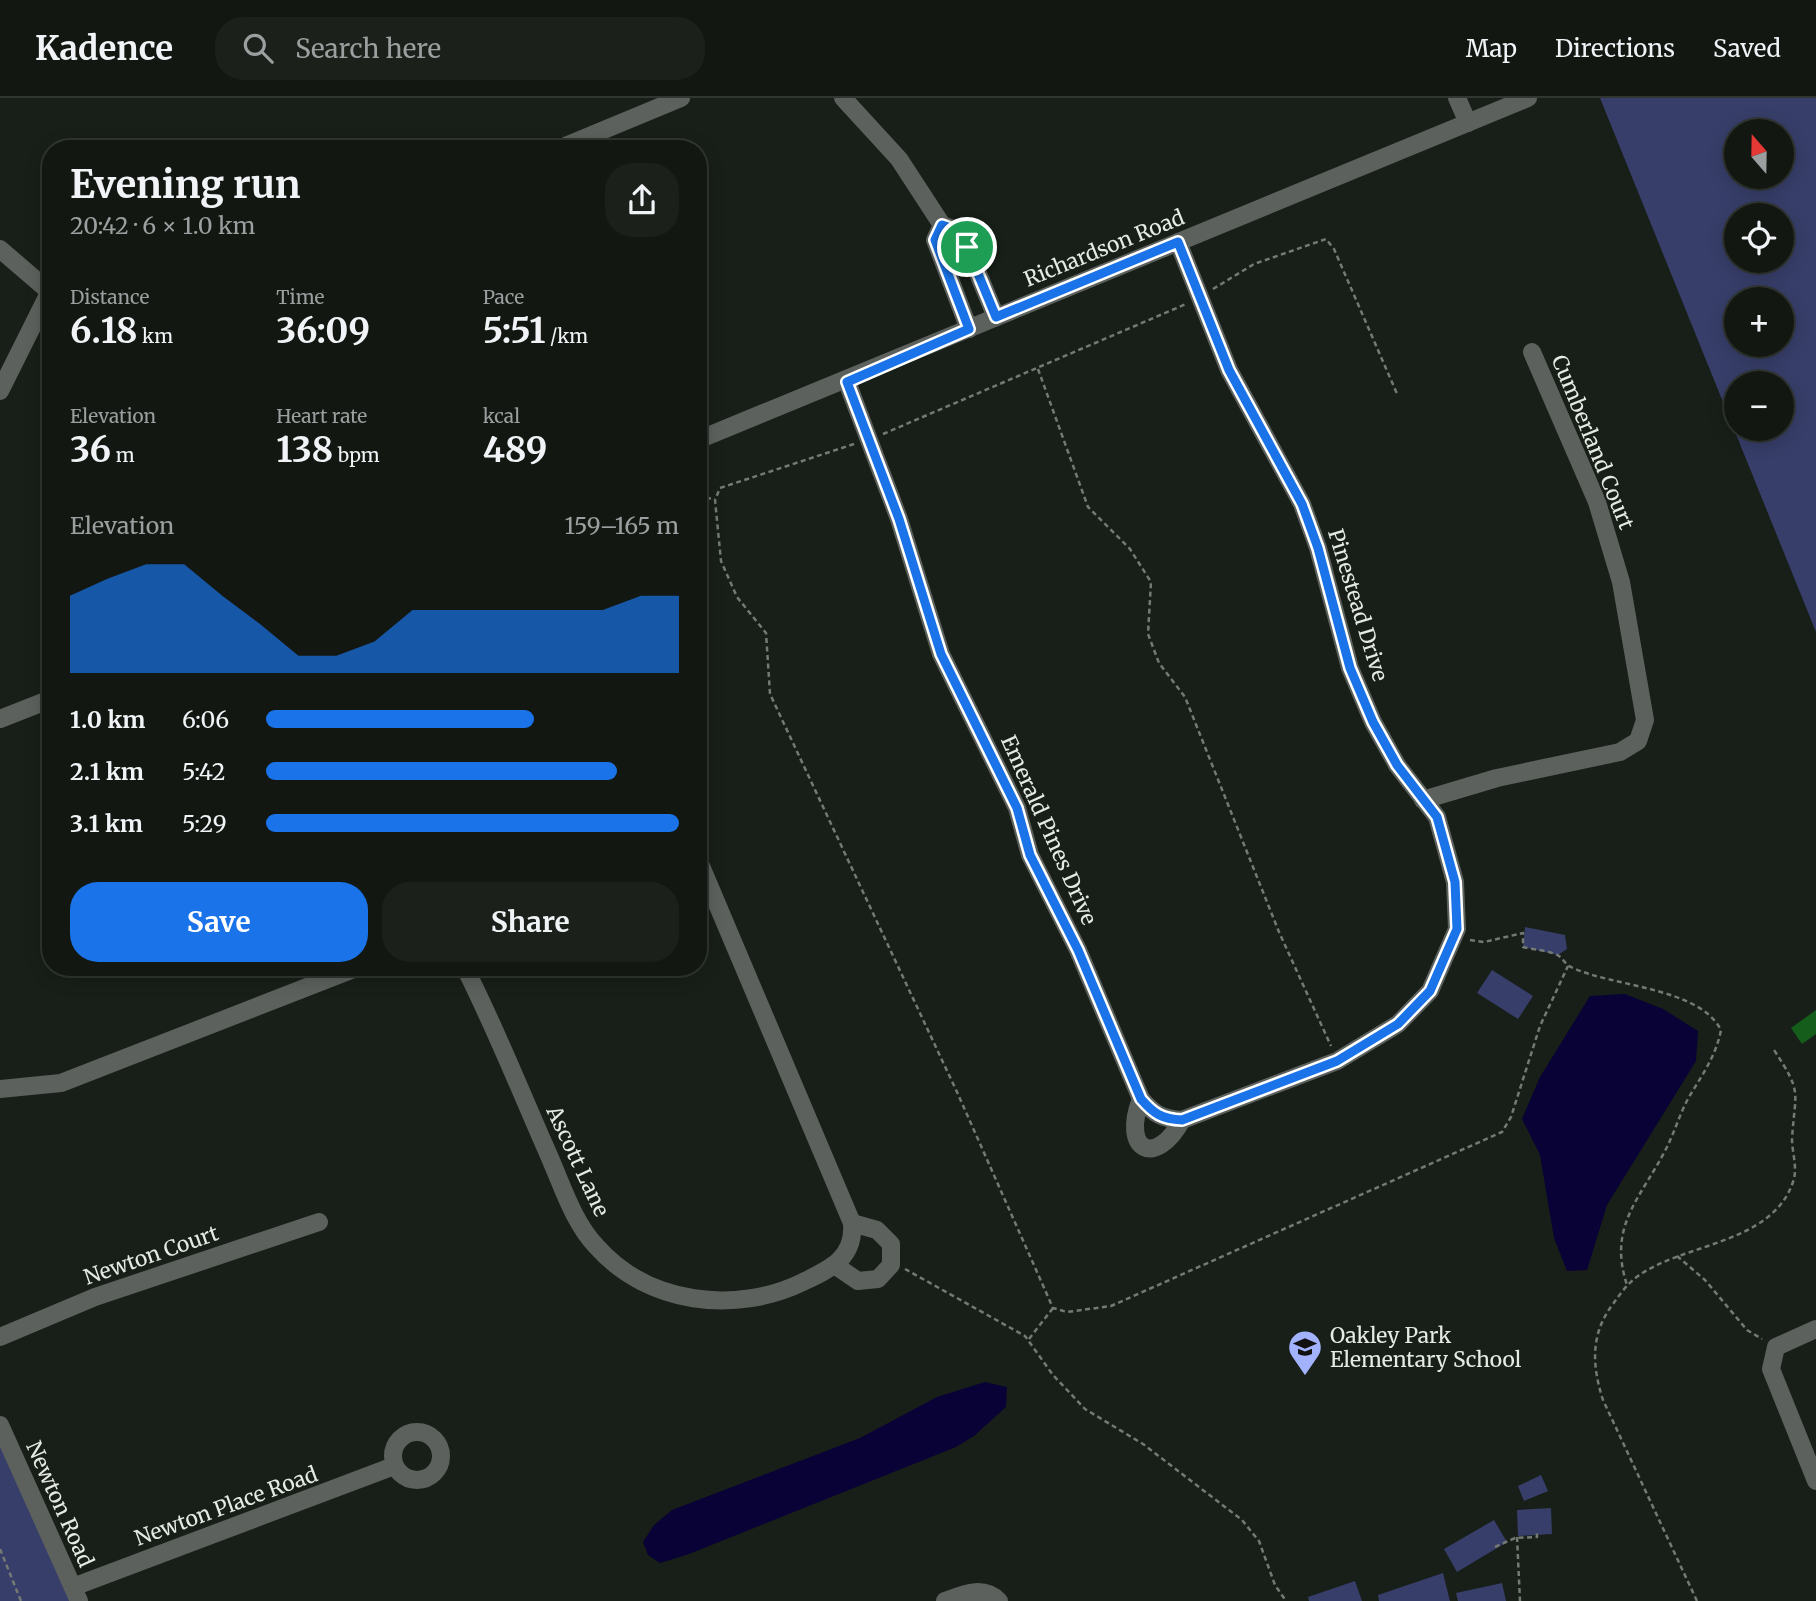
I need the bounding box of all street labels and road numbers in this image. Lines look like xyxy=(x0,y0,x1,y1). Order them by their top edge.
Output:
street label: Richardson Road xyxy=(1020,203,1189,293)
street label: Cumberland Court xyxy=(1546,351,1640,533)
street label: Pinestead Drive xyxy=(1322,526,1394,684)
street label: Emerald Pines Drive xyxy=(995,731,1103,929)
street label: Ascott Lane xyxy=(540,1100,615,1221)
street label: Newton Court xyxy=(80,1219,222,1291)
street label: Newton Road xyxy=(20,1437,100,1572)
street label: Newton Place Road xyxy=(131,1460,321,1552)

